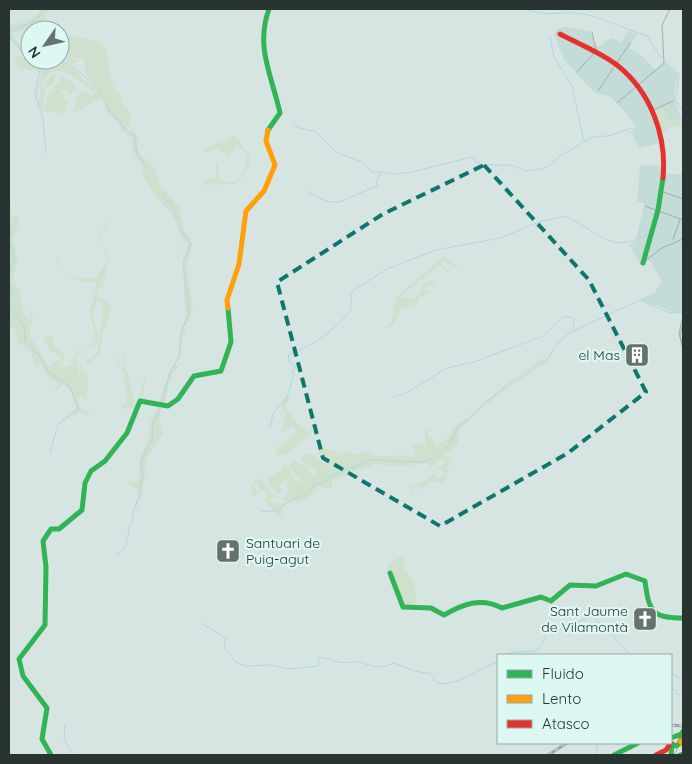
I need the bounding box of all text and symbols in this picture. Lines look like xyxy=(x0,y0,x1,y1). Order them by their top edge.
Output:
north arrow xyxy=(20,20,70,70)
text: N xyxy=(24,43,45,62)
building icon: el Mas xyxy=(624,342,650,368)
place label: el Mas xyxy=(578,346,620,364)
place label: Santuari de Puig-agut xyxy=(246,534,320,568)
church icon: Santuari de Puig-agut xyxy=(215,538,241,564)
place label: Sant Jaume de Vilamontà xyxy=(541,602,628,636)
church icon: Sant Jaume de Vilamontà xyxy=(632,606,658,632)
legend xyxy=(497,654,672,744)
text: Fluido xyxy=(542,664,584,683)
text: Lento xyxy=(542,689,581,708)
text: Atasco xyxy=(542,714,590,733)

